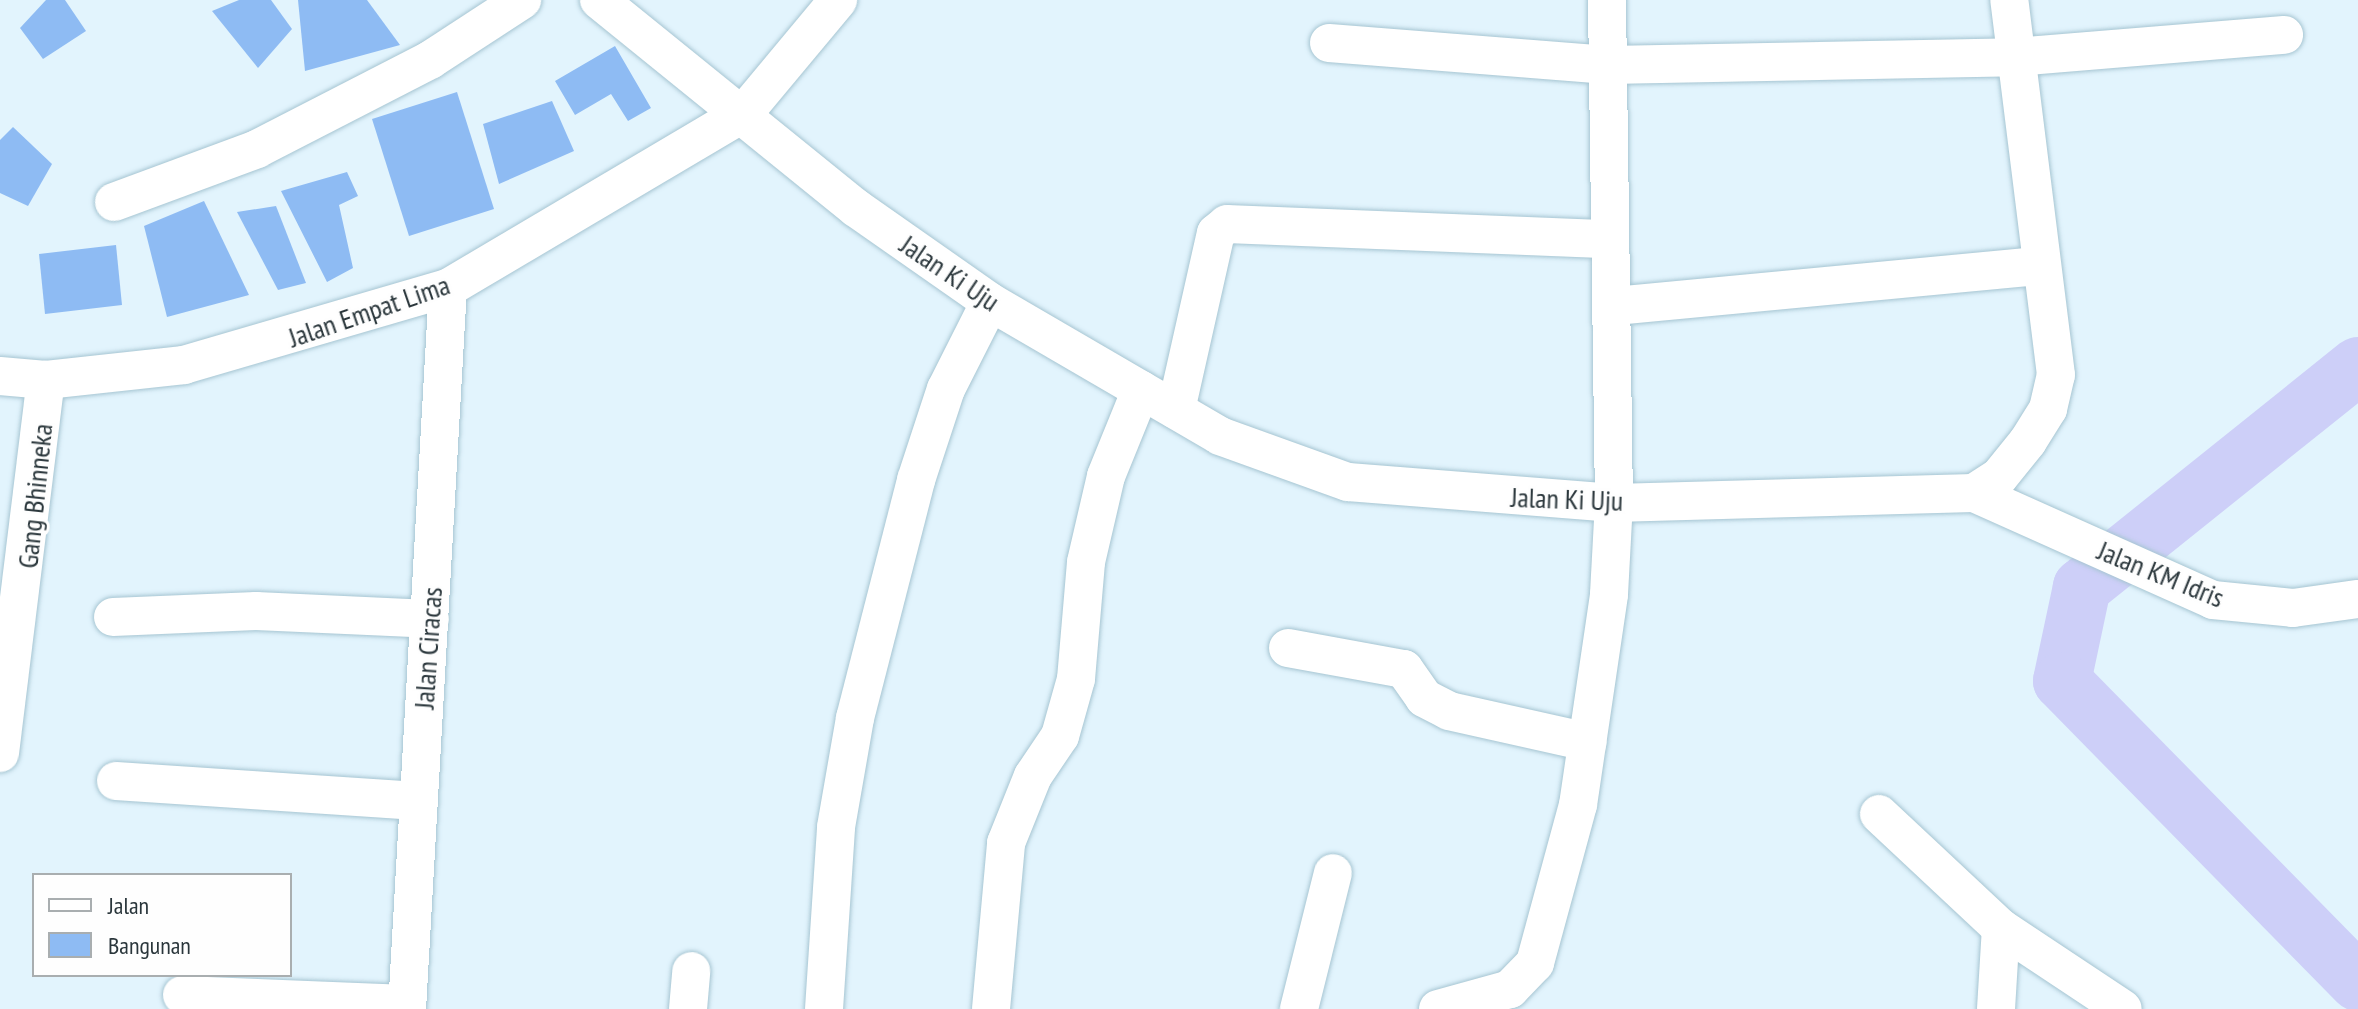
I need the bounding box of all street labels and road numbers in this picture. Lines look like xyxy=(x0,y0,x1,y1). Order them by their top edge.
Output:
street label: Jalan Ki Uju xyxy=(894,228,1006,318)
street label: Jalan Empat Lima xyxy=(284,268,454,354)
street label: Gang Bhinneka xyxy=(11,422,59,570)
street label: Jalan Ki Uju xyxy=(1510,480,1624,518)
street label: Jalan KM Idris xyxy=(2093,533,2229,615)
street label: Jalan Ciracas xyxy=(407,586,449,710)

